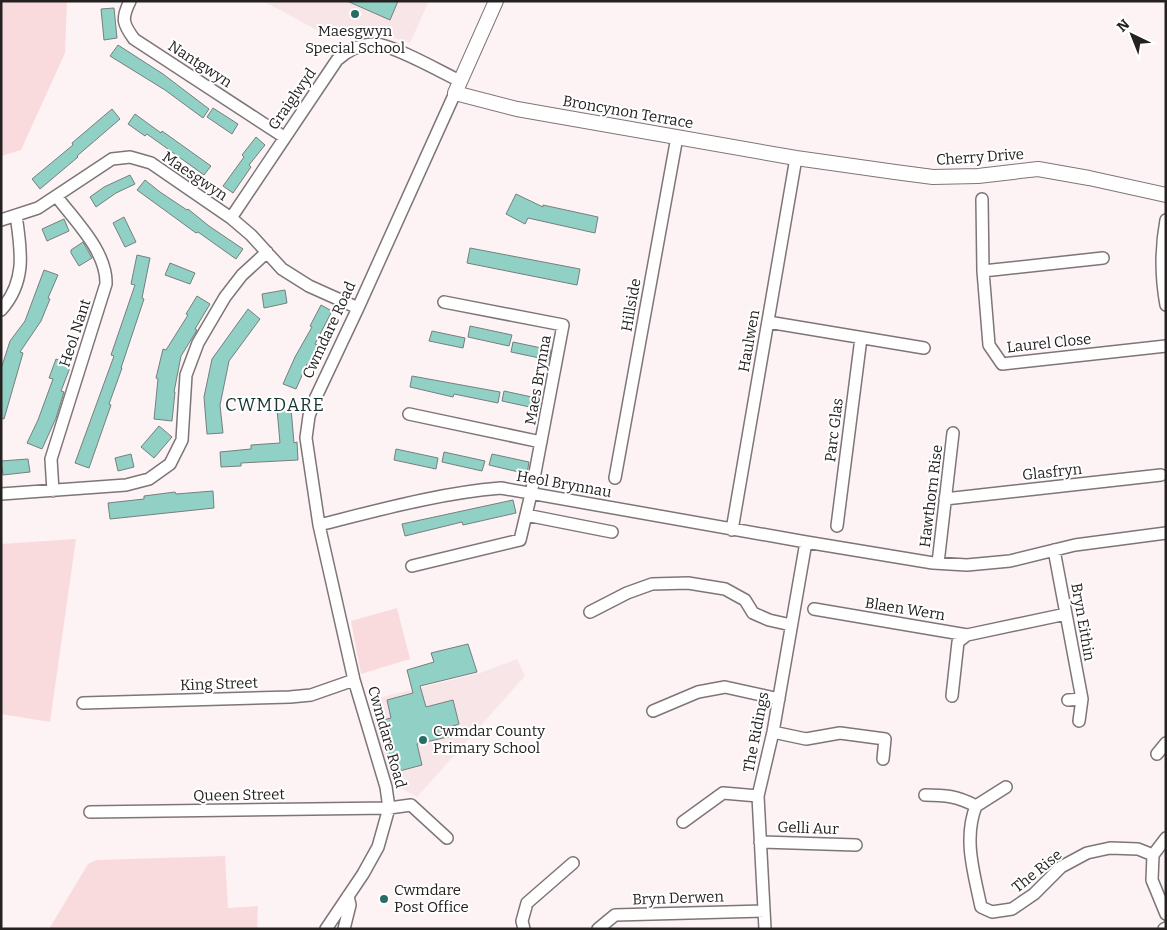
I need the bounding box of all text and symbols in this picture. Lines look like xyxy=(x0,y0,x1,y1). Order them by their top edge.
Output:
marker: Maesgwyn Special School xyxy=(349,8,361,20)
north arrow xyxy=(1107,10,1157,60)
text: N xyxy=(1114,16,1133,36)
place label: Maesgwyn Special School xyxy=(305,22,405,57)
street label: Nantgwyn xyxy=(165,37,236,92)
street label: Graiglwyd xyxy=(264,65,320,133)
street label: Broncynon Terrace xyxy=(561,92,695,132)
street label: Cherry Drive xyxy=(936,145,1024,169)
street label: Maesgwyn xyxy=(159,148,231,205)
street label: Hillside xyxy=(617,277,645,333)
street label: Cwmdare Road xyxy=(299,278,359,382)
street label: Heol Nant xyxy=(56,296,95,369)
street label: Haulwen xyxy=(735,308,763,373)
street label: Laurel Close xyxy=(1006,330,1092,356)
street label: Maes Brynna xyxy=(521,334,555,426)
district label: CWMDARE xyxy=(225,394,325,416)
street label: Parc Glas xyxy=(821,397,847,463)
street label: Hawthorn Rise xyxy=(916,444,946,548)
street label: Glasfryn xyxy=(1021,460,1083,484)
street label: Heol Brynnau xyxy=(515,467,613,501)
street label: Bryn Eithin xyxy=(1067,582,1099,663)
street label: Blaen Wern xyxy=(864,594,947,624)
street label: King Street xyxy=(180,674,259,694)
street label: Cwmdare Road xyxy=(364,684,410,790)
street label: The Ridings xyxy=(739,690,773,774)
place label: Cwmdar County Primary School xyxy=(433,722,545,757)
marker: Cwmdar County Primary School xyxy=(417,734,429,746)
street label: Queen Street xyxy=(193,785,286,805)
street label: Gelli Aur xyxy=(777,818,839,838)
street label: The Rise xyxy=(1009,846,1065,896)
place label: Cwmdare Post Office xyxy=(394,881,469,916)
street label: Bryn Derwen xyxy=(632,887,725,909)
marker: Cwmdare Post Office xyxy=(378,893,390,905)

